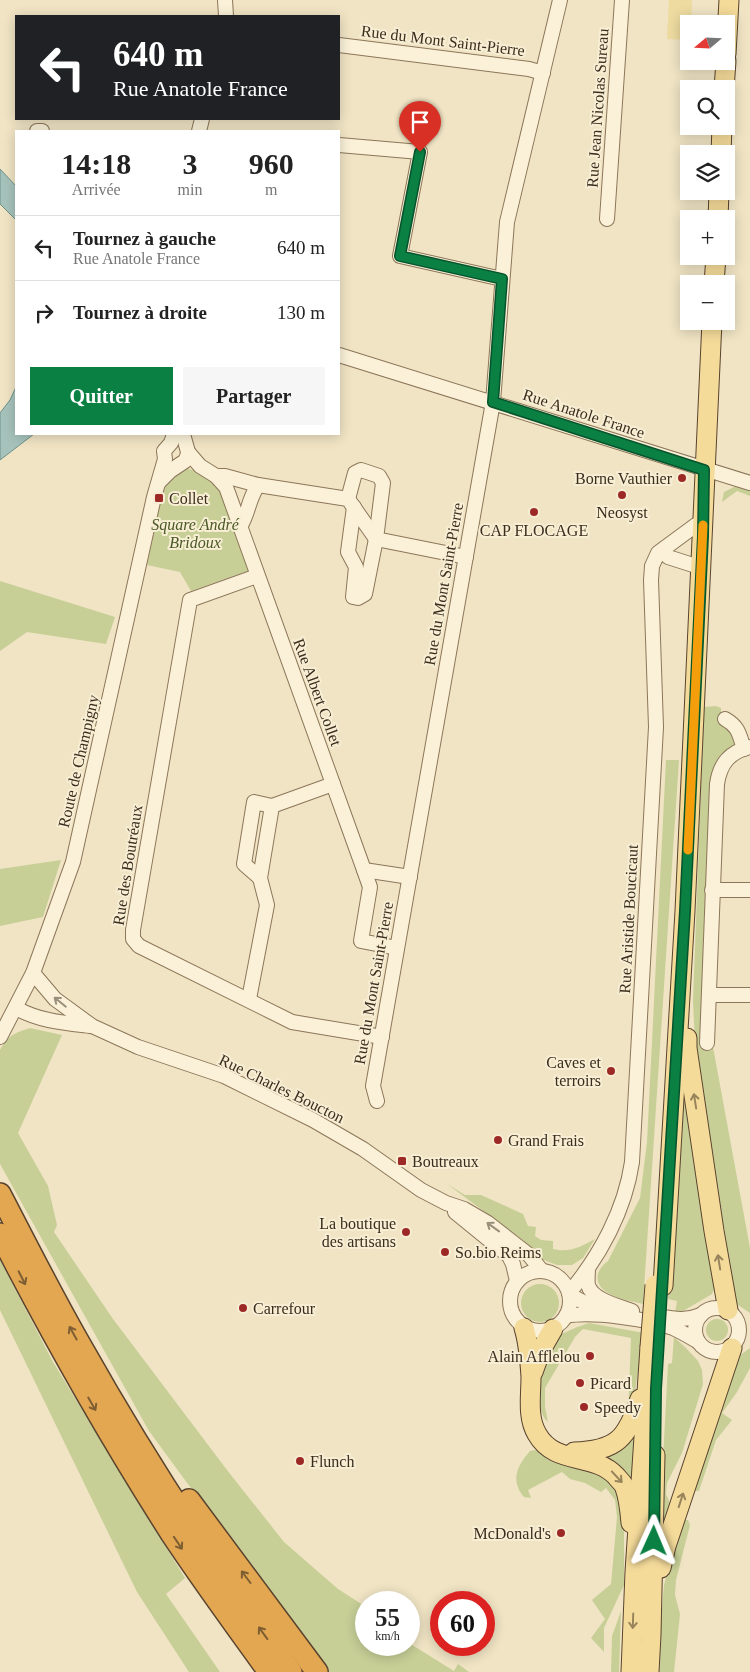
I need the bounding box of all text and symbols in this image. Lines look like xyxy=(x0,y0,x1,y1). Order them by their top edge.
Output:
north arrow xyxy=(680,15,735,70)
map controls xyxy=(680,15,735,330)
street label: Rue du Mont Saint-Pierre xyxy=(360,22,526,59)
street label: Rue Jean Nicolas Sureau xyxy=(583,28,612,188)
icon: left xyxy=(30,35,95,100)
text: 640 m xyxy=(113,35,203,74)
text: Rue Anatole France xyxy=(113,76,288,101)
button: search xyxy=(680,80,735,135)
pin xyxy=(399,101,441,152)
icon: arrive xyxy=(406,108,434,136)
button: layers xyxy=(680,145,735,200)
text: 14:18 xyxy=(61,147,131,180)
text: 3 xyxy=(182,147,197,180)
text: 960 xyxy=(249,147,294,180)
text: Arrivée xyxy=(72,181,121,198)
text: min xyxy=(178,181,202,198)
text: m xyxy=(265,181,277,198)
button: + xyxy=(680,210,735,265)
text: Tournez à gauche xyxy=(73,228,216,249)
icon: left xyxy=(30,234,58,262)
text: 640 m xyxy=(277,237,325,258)
text: Rue Anatole France xyxy=(73,250,200,267)
button: − xyxy=(680,275,735,330)
icon: right xyxy=(30,299,58,327)
text: Tournez à droite xyxy=(73,302,207,323)
text: 130 m xyxy=(277,302,325,323)
button: Quitter xyxy=(30,367,173,425)
button: Partager xyxy=(183,367,325,425)
street label: Rue Anatole France xyxy=(521,386,647,441)
place label: Borne Vauthier xyxy=(575,470,673,487)
marker: Borne Vauthier xyxy=(676,472,688,484)
marker: Neosyst xyxy=(616,489,628,501)
place label: Collet xyxy=(169,490,209,507)
marker: Collet xyxy=(153,492,165,504)
street label: Rue du Mont Saint-Pierre xyxy=(421,501,466,667)
place label: Neosyst xyxy=(596,504,648,522)
marker: CAP FLOCAGE xyxy=(528,506,540,518)
park label: Square André Bridoux xyxy=(151,516,240,551)
place label: CAP FLOCAGE xyxy=(480,522,588,539)
street label: Rue Albert Collet xyxy=(290,636,345,749)
street label: Route de Champigny xyxy=(55,693,103,829)
street label: Rue des Boutréaux xyxy=(110,804,145,927)
street label: Rue Aristide Boucicaut xyxy=(616,843,641,994)
street label: Rue du Mont Saint-Pierre xyxy=(351,900,396,1066)
one-way arrow xyxy=(54,997,67,1008)
street label: Rue Charles Boucton xyxy=(217,1051,347,1126)
place label: Caves et terroirs xyxy=(546,1054,602,1089)
marker: Caves et terroirs xyxy=(605,1065,617,1077)
one-way arrow xyxy=(690,1094,700,1110)
place label: Grand Frais xyxy=(508,1132,584,1149)
marker: Grand Frais xyxy=(492,1134,504,1146)
place label: Boutreaux xyxy=(412,1153,479,1170)
marker: Boutreaux xyxy=(396,1155,408,1167)
place label: La boutique des artisans xyxy=(319,1215,396,1250)
one-way arrow xyxy=(486,1222,500,1232)
marker: La boutique des artisans xyxy=(400,1226,412,1238)
place label: So.bio Reims xyxy=(455,1244,541,1261)
marker: So.bio Reims xyxy=(439,1246,451,1258)
one-way arrow xyxy=(714,1255,724,1271)
one-way arrow xyxy=(18,1270,27,1285)
place label: Carrefour xyxy=(253,1300,316,1317)
marker: Carrefour xyxy=(237,1302,249,1314)
one-way arrow xyxy=(68,1325,78,1340)
place label: Alain Afflelou xyxy=(487,1348,580,1365)
marker: Alain Afflelou xyxy=(584,1350,596,1362)
place label: Picard xyxy=(590,1375,631,1392)
marker: Picard xyxy=(574,1377,586,1389)
one-way arrow xyxy=(88,1397,98,1411)
place label: Speedy xyxy=(594,1399,641,1417)
marker: Speedy xyxy=(578,1401,590,1413)
place label: Flunch xyxy=(310,1453,354,1470)
marker: Flunch xyxy=(294,1455,306,1467)
one-way arrow xyxy=(611,1471,623,1484)
one-way arrow xyxy=(677,1493,686,1508)
position arrow xyxy=(627,1514,679,1566)
place label: McDonald's xyxy=(473,1525,551,1542)
marker: McDonald's xyxy=(555,1527,567,1539)
one-way arrow xyxy=(173,1535,183,1549)
one-way arrow xyxy=(241,1570,251,1584)
speed limit sign: 60 xyxy=(430,1591,495,1656)
text: 55 xyxy=(375,1604,400,1631)
one-way arrow xyxy=(628,1612,638,1629)
one-way arrow xyxy=(257,1626,268,1640)
text: km/h xyxy=(375,1629,400,1643)

